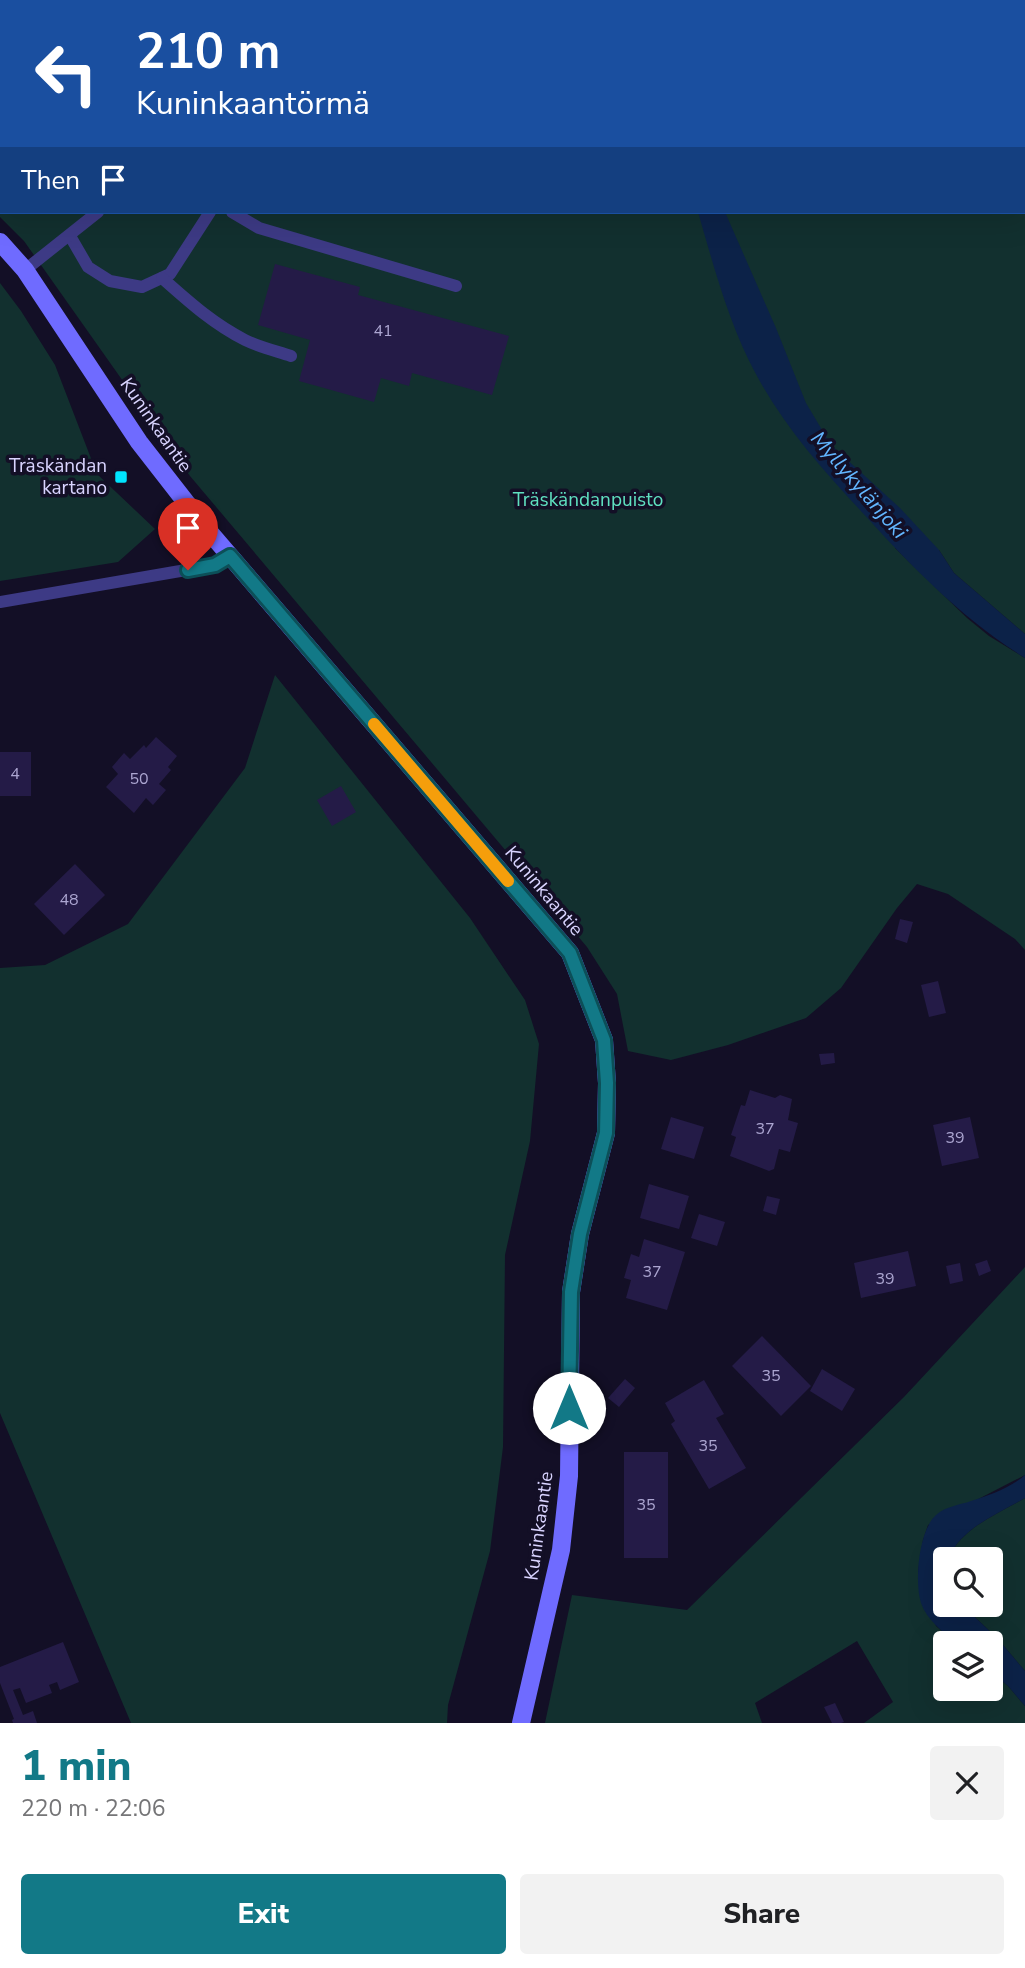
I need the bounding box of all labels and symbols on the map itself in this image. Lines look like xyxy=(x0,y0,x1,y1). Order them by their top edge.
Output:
house number: 41 xyxy=(373,320,393,342)
street label: Kuninkaantie xyxy=(114,373,198,477)
water label: Myllykylänjoki xyxy=(804,425,914,546)
place label: Träskändan kartano xyxy=(9,453,107,501)
marker: Träskändan kartano xyxy=(113,469,129,485)
park label: Träskändanpuisto xyxy=(513,487,663,513)
pin xyxy=(158,498,218,570)
house number: 4 xyxy=(10,763,20,785)
house number: 50 xyxy=(129,768,149,790)
street label: Kuninkaantie xyxy=(499,841,589,941)
house number: 48 xyxy=(59,889,79,911)
house number: 37 xyxy=(755,1118,775,1140)
house number: 39 xyxy=(945,1127,965,1149)
house number: 37 xyxy=(642,1261,662,1283)
house number: 39 xyxy=(875,1268,895,1290)
house number: 35 xyxy=(761,1365,781,1387)
position arrow xyxy=(532,1371,606,1445)
house number: 35 xyxy=(698,1435,718,1457)
street label: Kuninkaantie xyxy=(518,1470,560,1582)
house number: 35 xyxy=(636,1494,656,1516)

